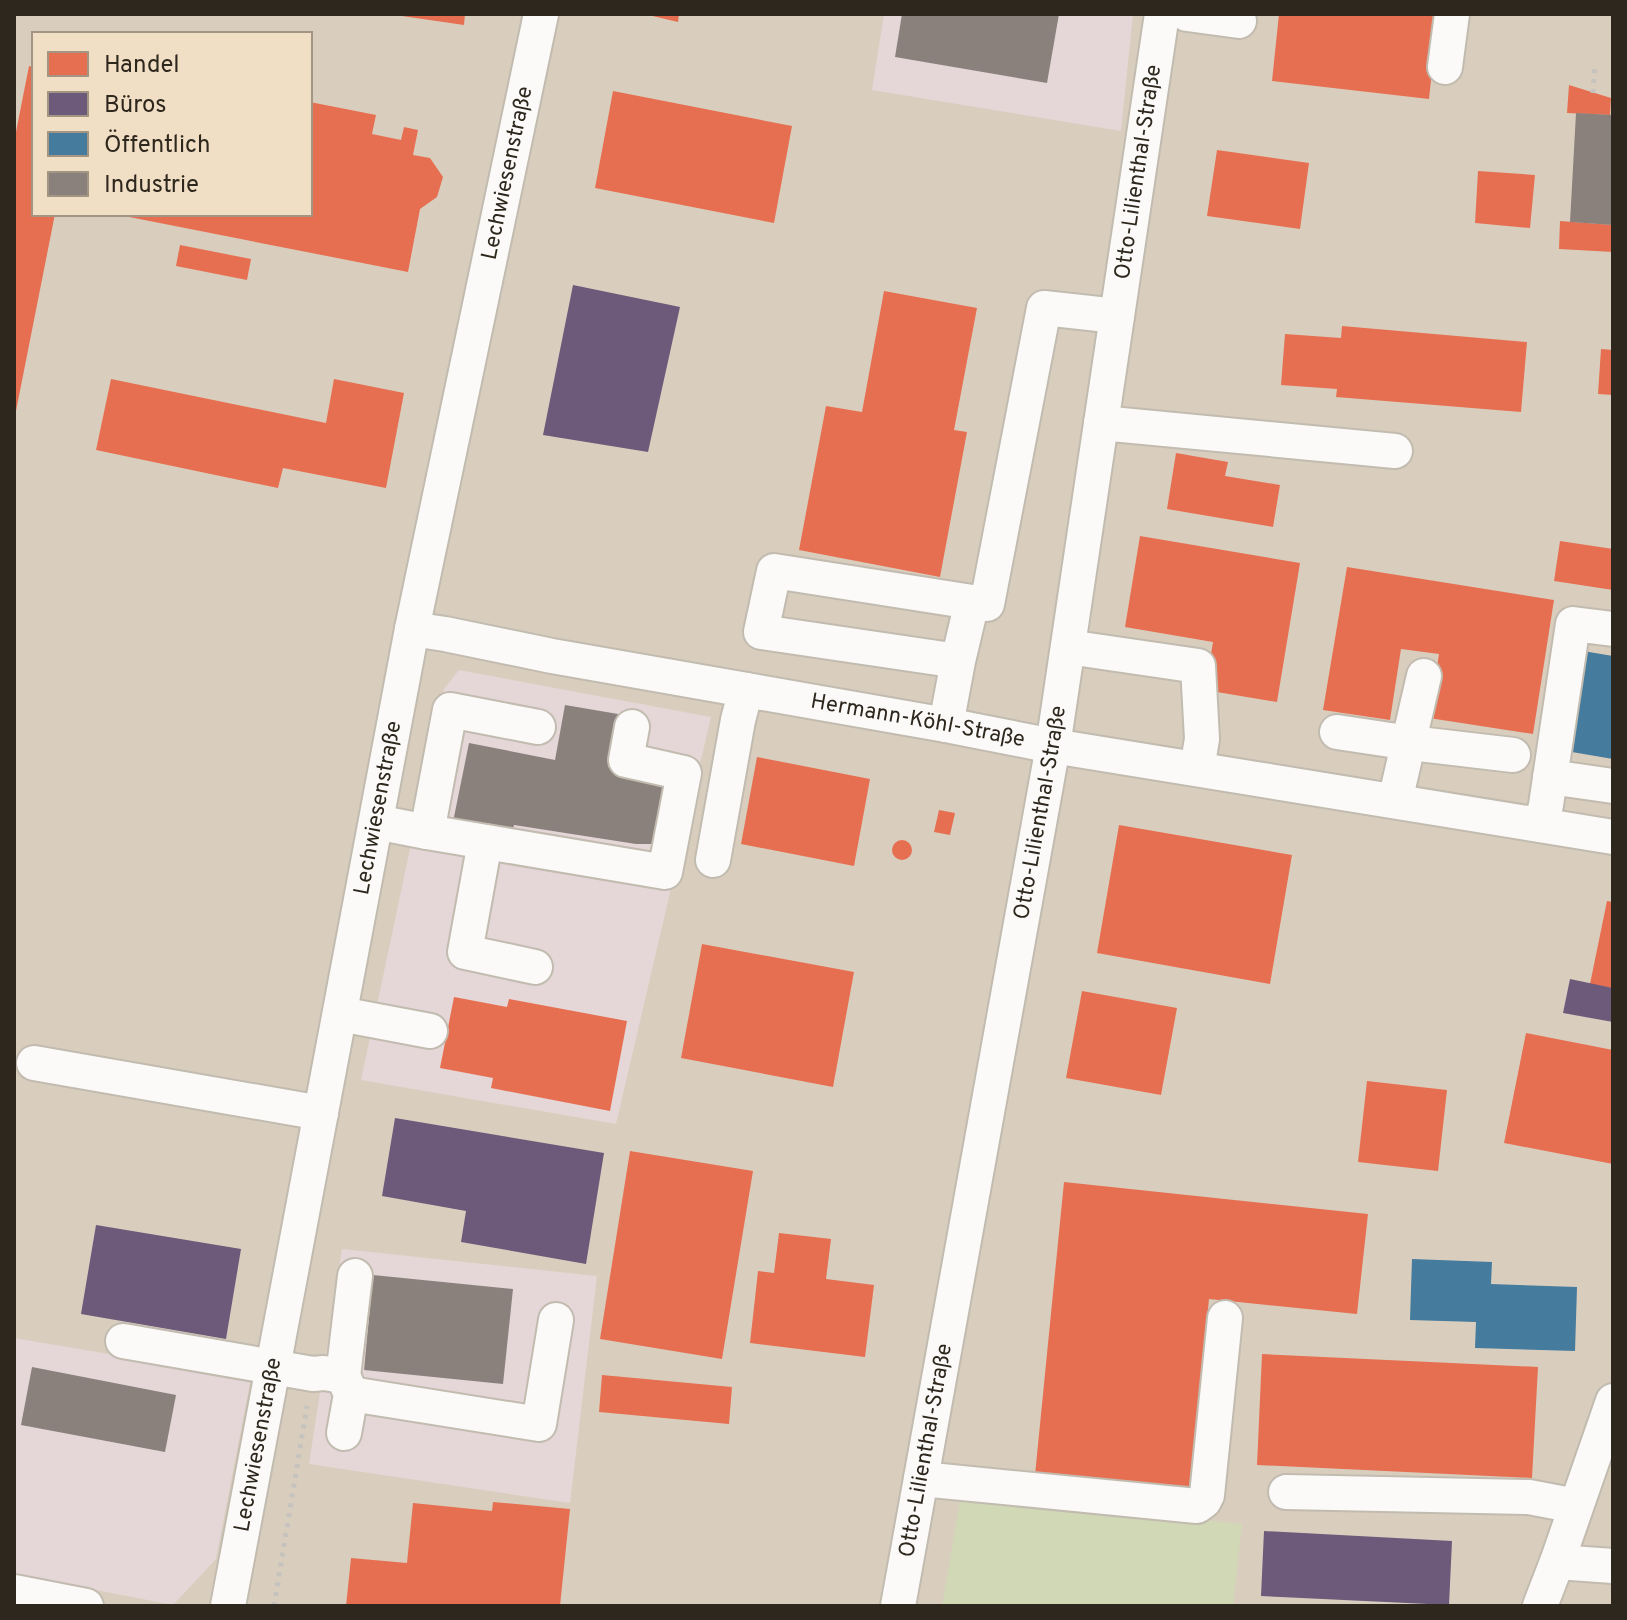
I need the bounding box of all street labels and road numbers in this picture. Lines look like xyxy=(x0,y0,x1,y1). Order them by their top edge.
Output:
street label: Otto-Lilienthal-Straße xyxy=(1109,63,1168,281)
street label: Lechwiesenstraße xyxy=(476,84,539,262)
street label: Hermann-Köhl-Straße xyxy=(809,688,1027,754)
street label: Otto-Lilienthal-Straße xyxy=(1008,704,1072,922)
street label: Lechwiesenstraße xyxy=(349,719,408,897)
street label: Otto-Lilienthal-Straße xyxy=(894,1341,959,1560)
street label: Lechwiesenstraße xyxy=(229,1356,288,1534)

